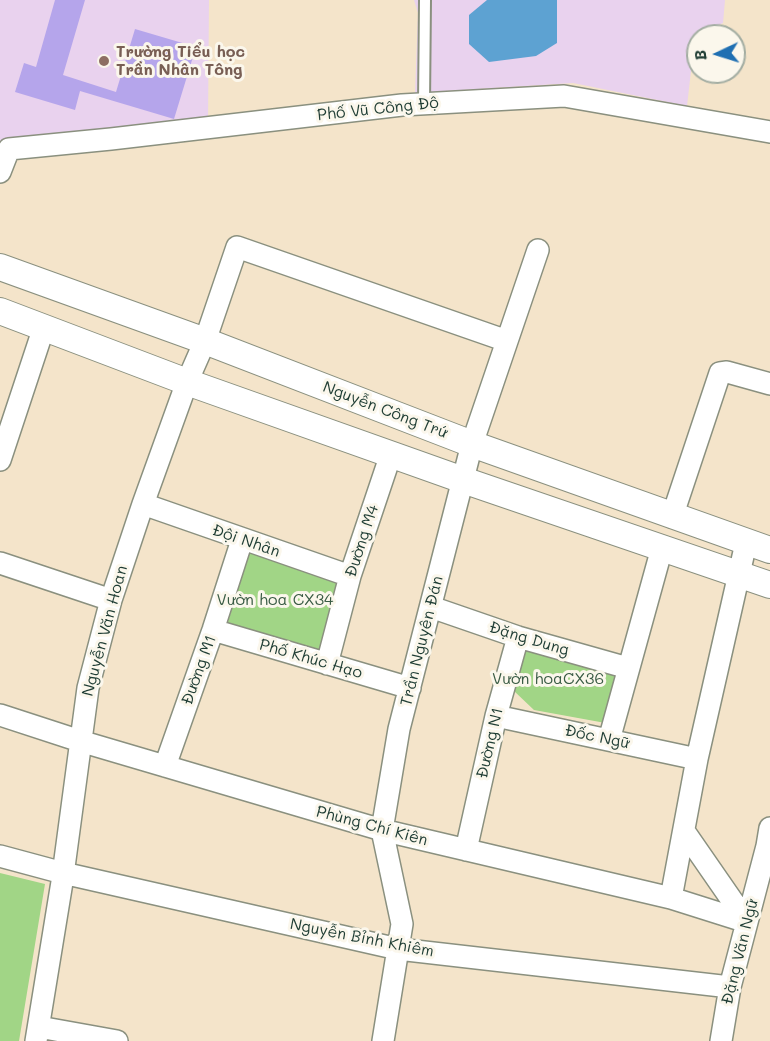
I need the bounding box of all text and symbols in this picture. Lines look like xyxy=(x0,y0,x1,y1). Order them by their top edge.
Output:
north arrow xyxy=(686,24,746,84)
place label: Trường Tiểu học Trần Nhân Tông xyxy=(116,42,245,80)
text: B xyxy=(689,49,710,61)
marker: Trường Tiểu học Trần Nhân Tông xyxy=(97,54,111,68)
street label: Phố Vũ Công Độ xyxy=(316,93,440,125)
street label: Nguyễn Công Trứ xyxy=(320,377,450,443)
street label: Đường M4 xyxy=(341,502,383,580)
street label: Đội Nhân xyxy=(209,520,283,562)
street label: Nguyễn Văn Hoan xyxy=(78,563,132,699)
street label: Trần Nguyên Đán xyxy=(397,574,447,708)
park label: Vườn hoa CX34 xyxy=(217,590,333,610)
street label: Đặng Dung xyxy=(487,618,571,660)
street label: Đường M1 xyxy=(178,632,220,708)
street label: Phố Khúc Hạo xyxy=(257,635,365,683)
park label: Vườn hoaCX36 xyxy=(492,669,604,689)
street label: Đường N1 xyxy=(473,706,507,780)
street label: Đốc Ngữ xyxy=(563,721,631,753)
street label: Phùng Chí Kiên xyxy=(314,802,430,850)
street label: Đặng Văn Ngữ xyxy=(718,897,762,1007)
street label: Nguyễn Bỉnh Khiêm xyxy=(288,915,436,961)

